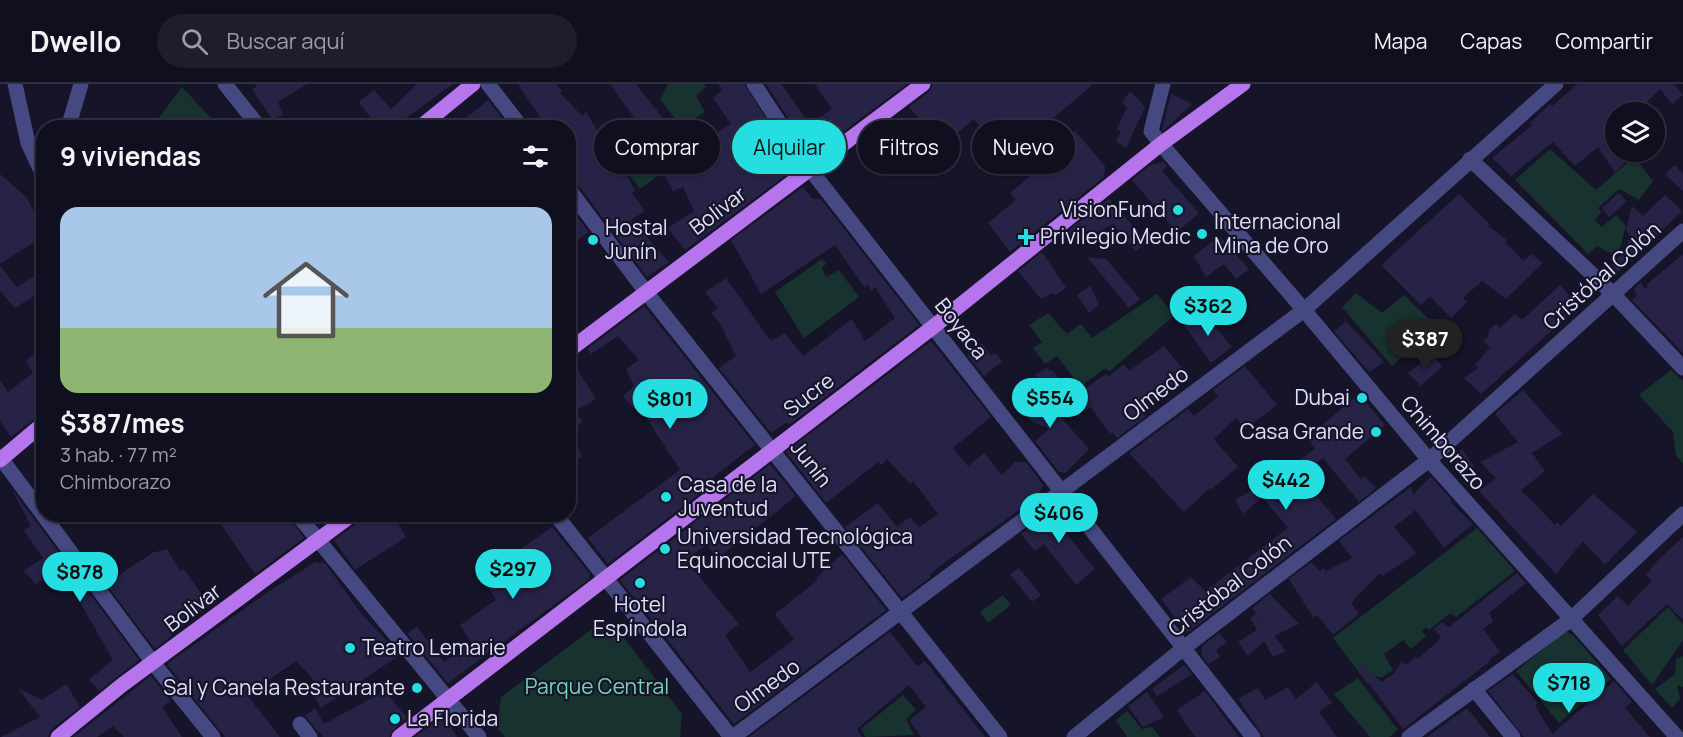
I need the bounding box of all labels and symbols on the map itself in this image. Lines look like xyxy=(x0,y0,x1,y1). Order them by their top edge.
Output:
street label: Bolivar xyxy=(683,179,752,241)
place label: VisionFund xyxy=(1060,195,1166,223)
marker: VisionFund xyxy=(1171,203,1185,217)
place label: Internacional Mina de Oro xyxy=(1214,207,1341,259)
place label: Hostal Junín xyxy=(605,213,668,265)
street label: Cristóbal Colón xyxy=(1536,215,1666,336)
place label: Privilegio Medic xyxy=(1040,222,1191,250)
marker: Internacional Mina de Oro xyxy=(1195,227,1209,241)
marker: Privilegio Medic xyxy=(1017,228,1035,246)
marker: Hostal Junín xyxy=(586,233,600,247)
pin: $362 xyxy=(1172,286,1244,337)
street label: Boyaca xyxy=(929,292,994,365)
pin: $387 xyxy=(1389,319,1461,370)
street label: Olmedo xyxy=(1117,359,1194,427)
street label: Sucre xyxy=(777,366,839,422)
pin: $554 xyxy=(1014,378,1086,429)
pin: $801 xyxy=(634,379,706,430)
place label: Dubai xyxy=(1294,383,1350,411)
street label: Chimborazo xyxy=(1395,389,1493,496)
marker: Dubai xyxy=(1355,391,1369,405)
place label: Casa Grande xyxy=(1240,417,1364,445)
marker: Casa Grande xyxy=(1369,425,1383,439)
street label: Junín xyxy=(785,434,839,493)
pin: $442 xyxy=(1250,460,1322,511)
place label: Casa de la Juventud xyxy=(678,470,777,522)
marker: Casa de la Juventud xyxy=(659,490,673,504)
pin: $406 xyxy=(1023,493,1095,544)
place label: Universidad Tecnológica Equinoccial UTE xyxy=(677,522,913,574)
street label: Cristóbal Colón xyxy=(1162,528,1297,642)
marker: Universidad Tecnológica Equinoccial UTE xyxy=(658,542,672,556)
pin: $297 xyxy=(477,549,549,600)
pin: $878 xyxy=(44,552,116,603)
street label: Bolivar xyxy=(158,576,227,638)
marker: Hotel Espíndola xyxy=(633,576,647,590)
place label: Hotel Espíndola xyxy=(593,590,687,642)
place label: Teatro Lemarie xyxy=(362,633,506,661)
marker: Teatro Lemarie xyxy=(343,641,357,655)
street label: Olmedo xyxy=(728,652,805,719)
pin: $718 xyxy=(1533,663,1605,714)
park label: Parque Central xyxy=(525,672,669,700)
place label: Sal y Canela Restaurante xyxy=(163,673,405,701)
marker: Sal y Canela Restaurante xyxy=(410,681,424,695)
place label: La Florida xyxy=(407,704,498,732)
marker: La Florida xyxy=(388,712,402,726)

